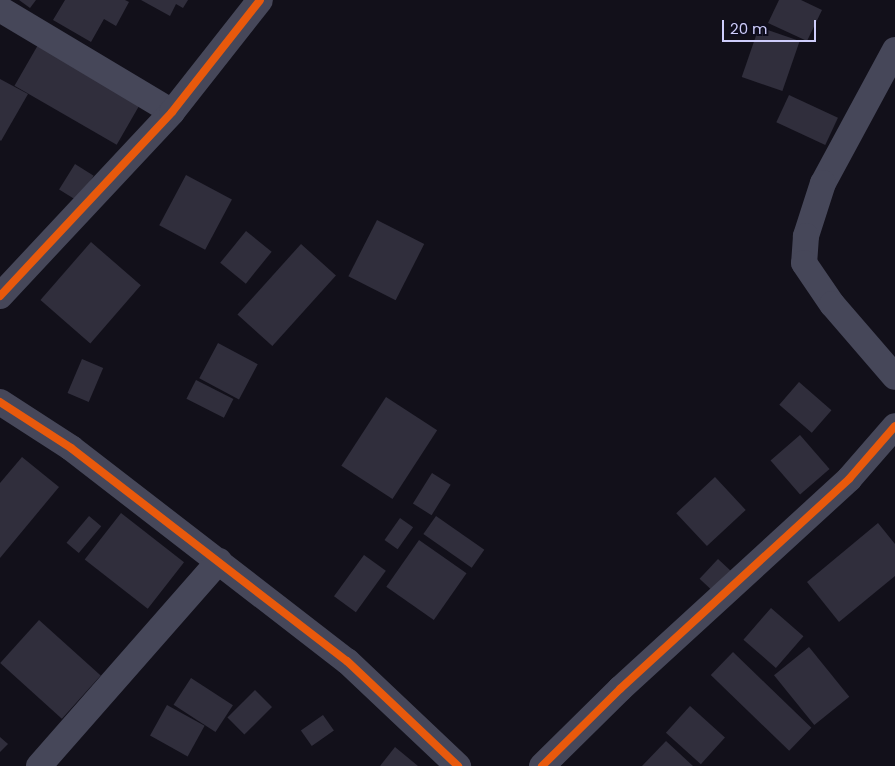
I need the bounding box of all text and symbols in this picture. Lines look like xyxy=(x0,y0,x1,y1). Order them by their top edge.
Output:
scale bar xyxy=(725,10,819,42)
text: 20 m xyxy=(730,18,768,39)

